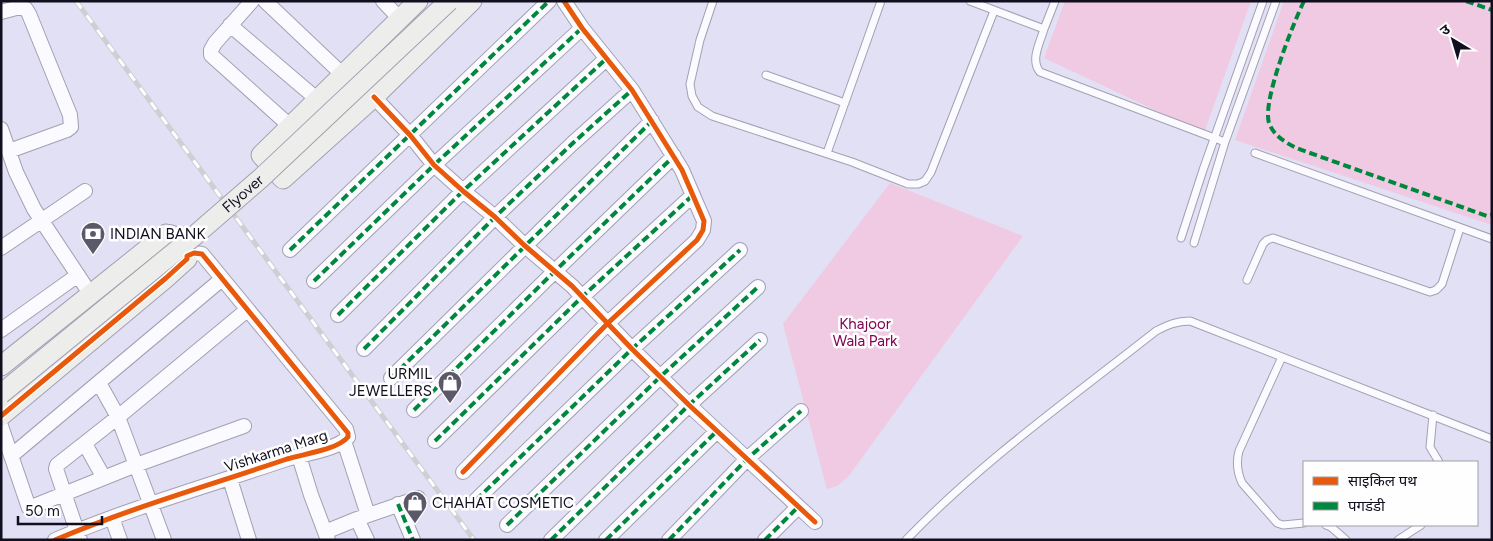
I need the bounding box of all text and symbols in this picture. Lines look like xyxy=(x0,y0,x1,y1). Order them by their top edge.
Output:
north arrow xyxy=(1428,15,1478,65)
text: उ xyxy=(1437,20,1454,39)
street label: Flyover xyxy=(219,171,267,216)
bank icon: INDIAN BANK xyxy=(80,221,106,255)
place label: INDIAN BANK xyxy=(110,225,206,243)
park label: Khajoor Wala Park xyxy=(833,315,898,350)
place label: URMIL JEWELLERS xyxy=(349,365,432,400)
shop icon: URMIL JEWELLERS xyxy=(437,370,463,404)
street label: Vishkarma Marg xyxy=(222,426,330,476)
legend xyxy=(1303,461,1478,526)
text: साइकिल पथ xyxy=(1348,472,1417,490)
shop icon: CHAHAT COSMETIC xyxy=(402,490,428,524)
scale bar xyxy=(18,494,101,526)
place label: CHAHAT COSMETIC xyxy=(432,494,574,512)
text: पगडंडी xyxy=(1348,497,1386,515)
text: 50 m xyxy=(25,502,60,520)

